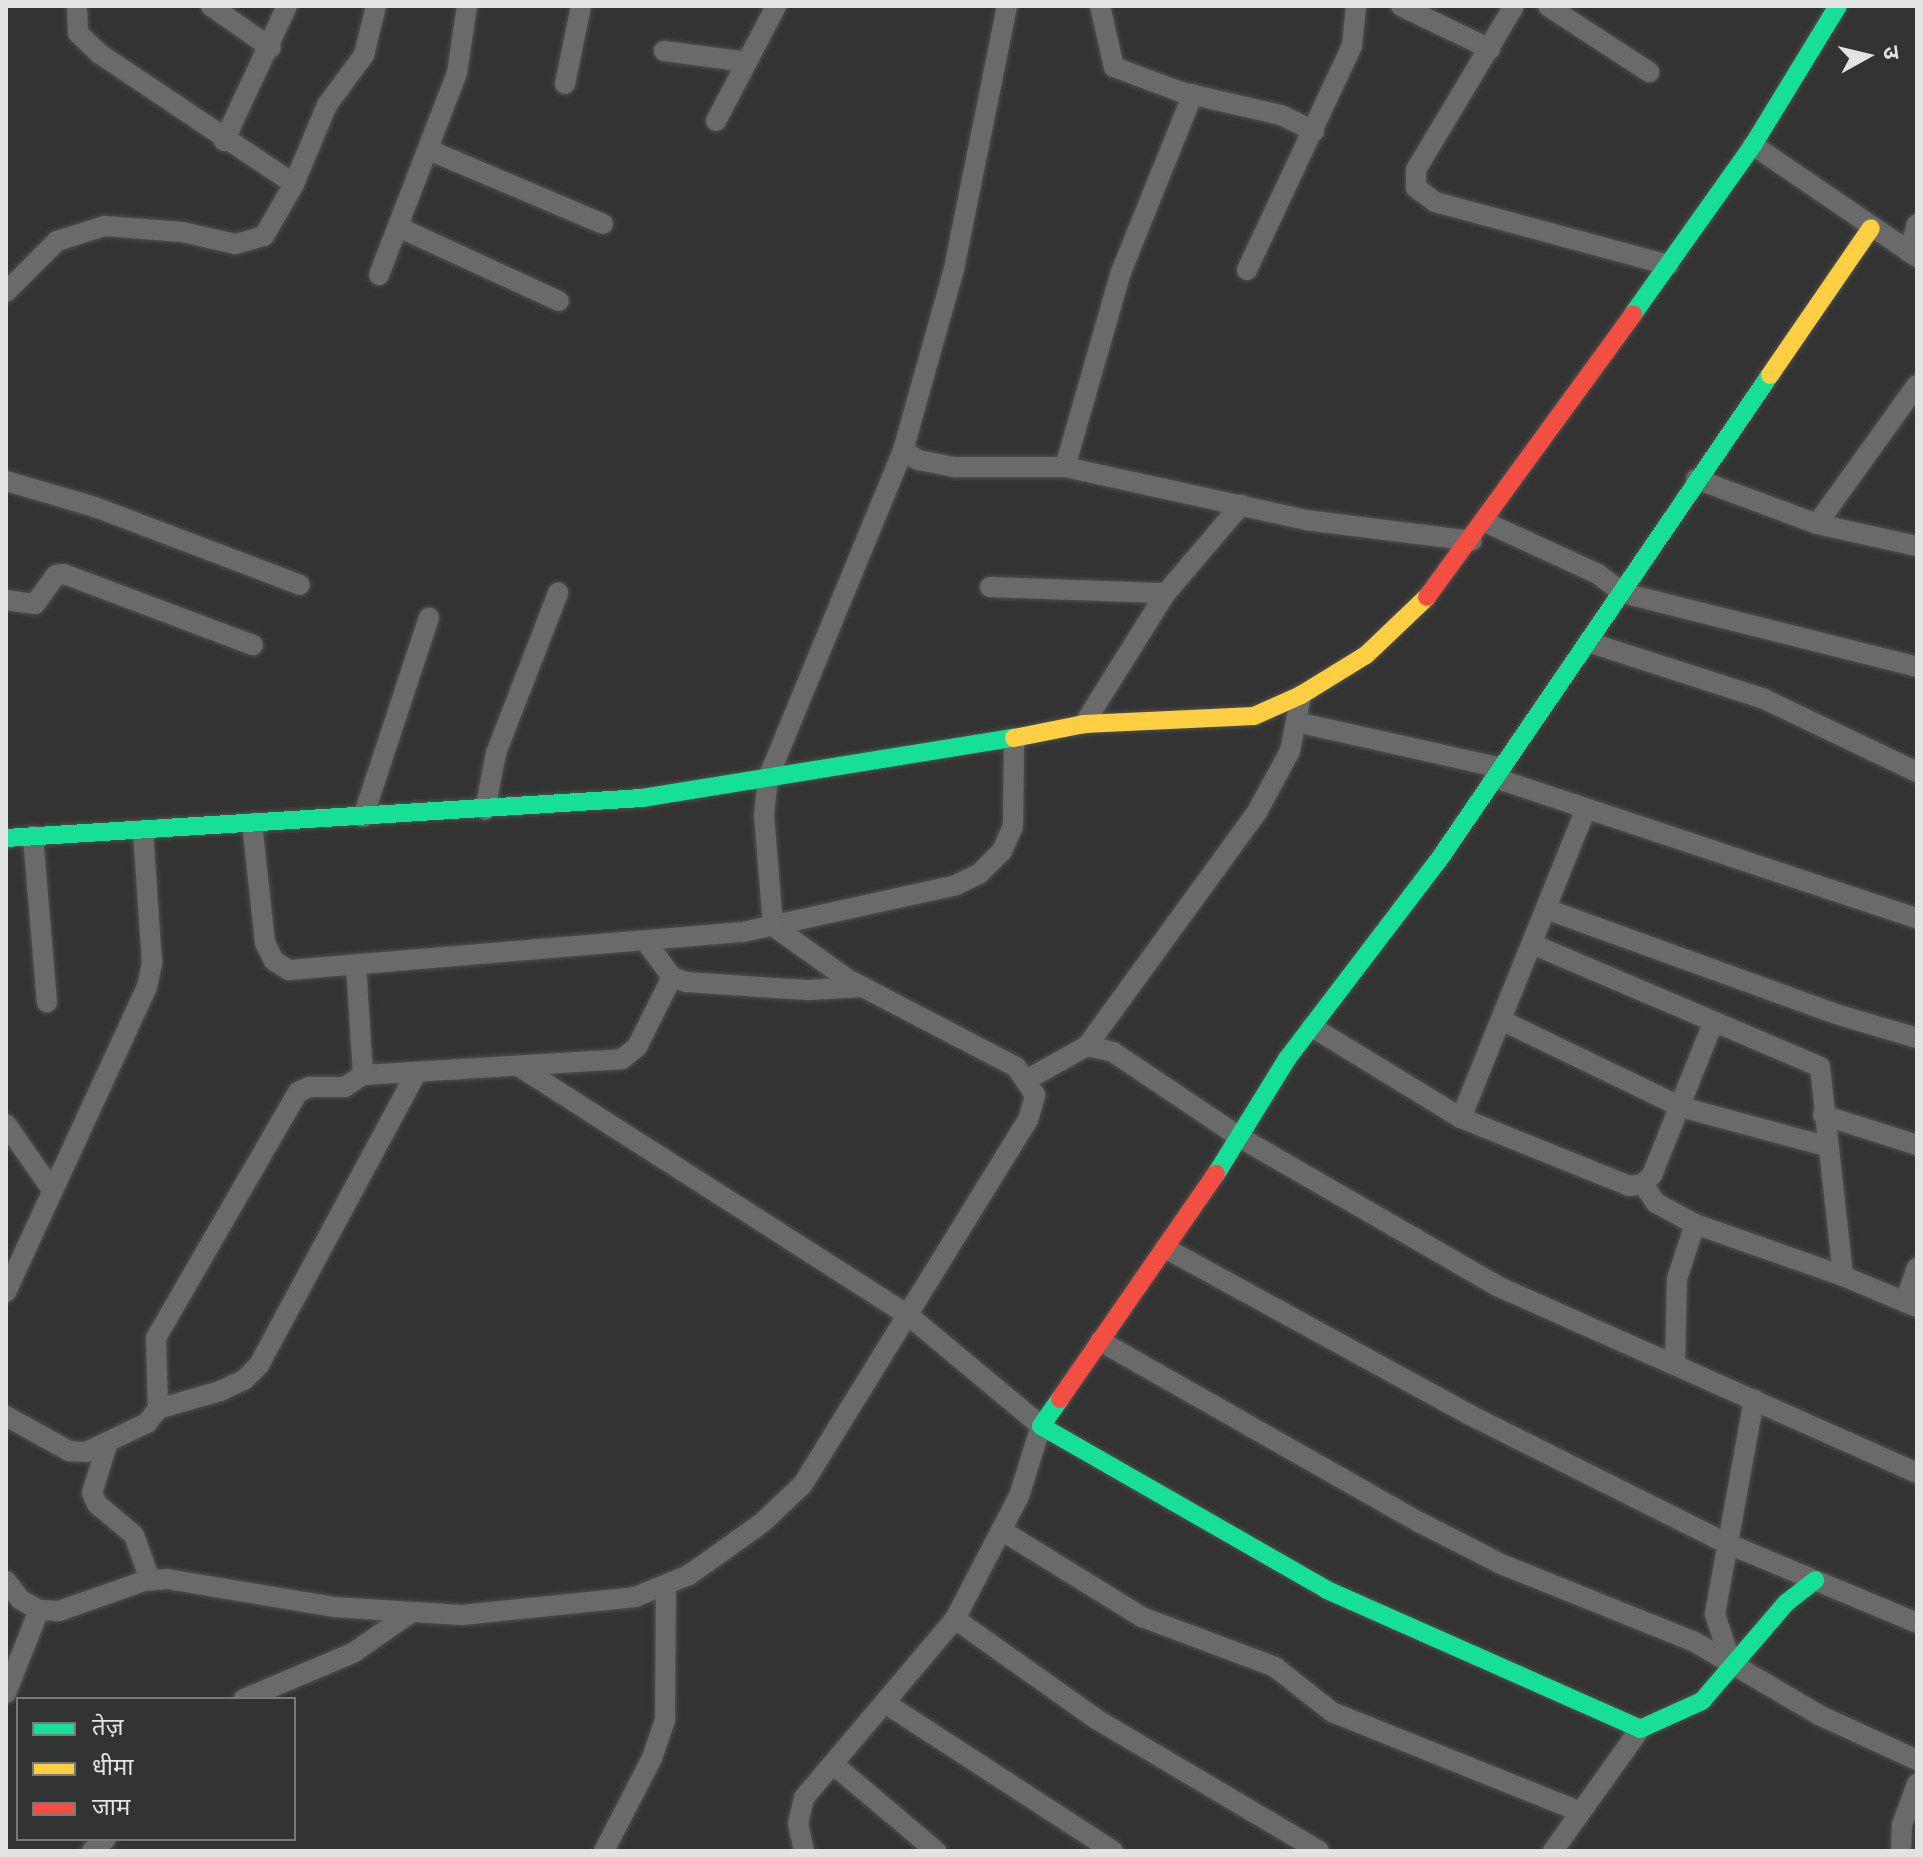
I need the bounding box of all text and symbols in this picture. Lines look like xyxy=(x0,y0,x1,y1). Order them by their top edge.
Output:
north arrow xyxy=(1827,16,1907,96)
text: उ xyxy=(1877,44,1906,61)
legend xyxy=(16,1697,296,1841)
text: तेज़ xyxy=(92,1713,124,1741)
text: धीमा xyxy=(92,1753,134,1781)
text: जाम xyxy=(92,1793,130,1821)

